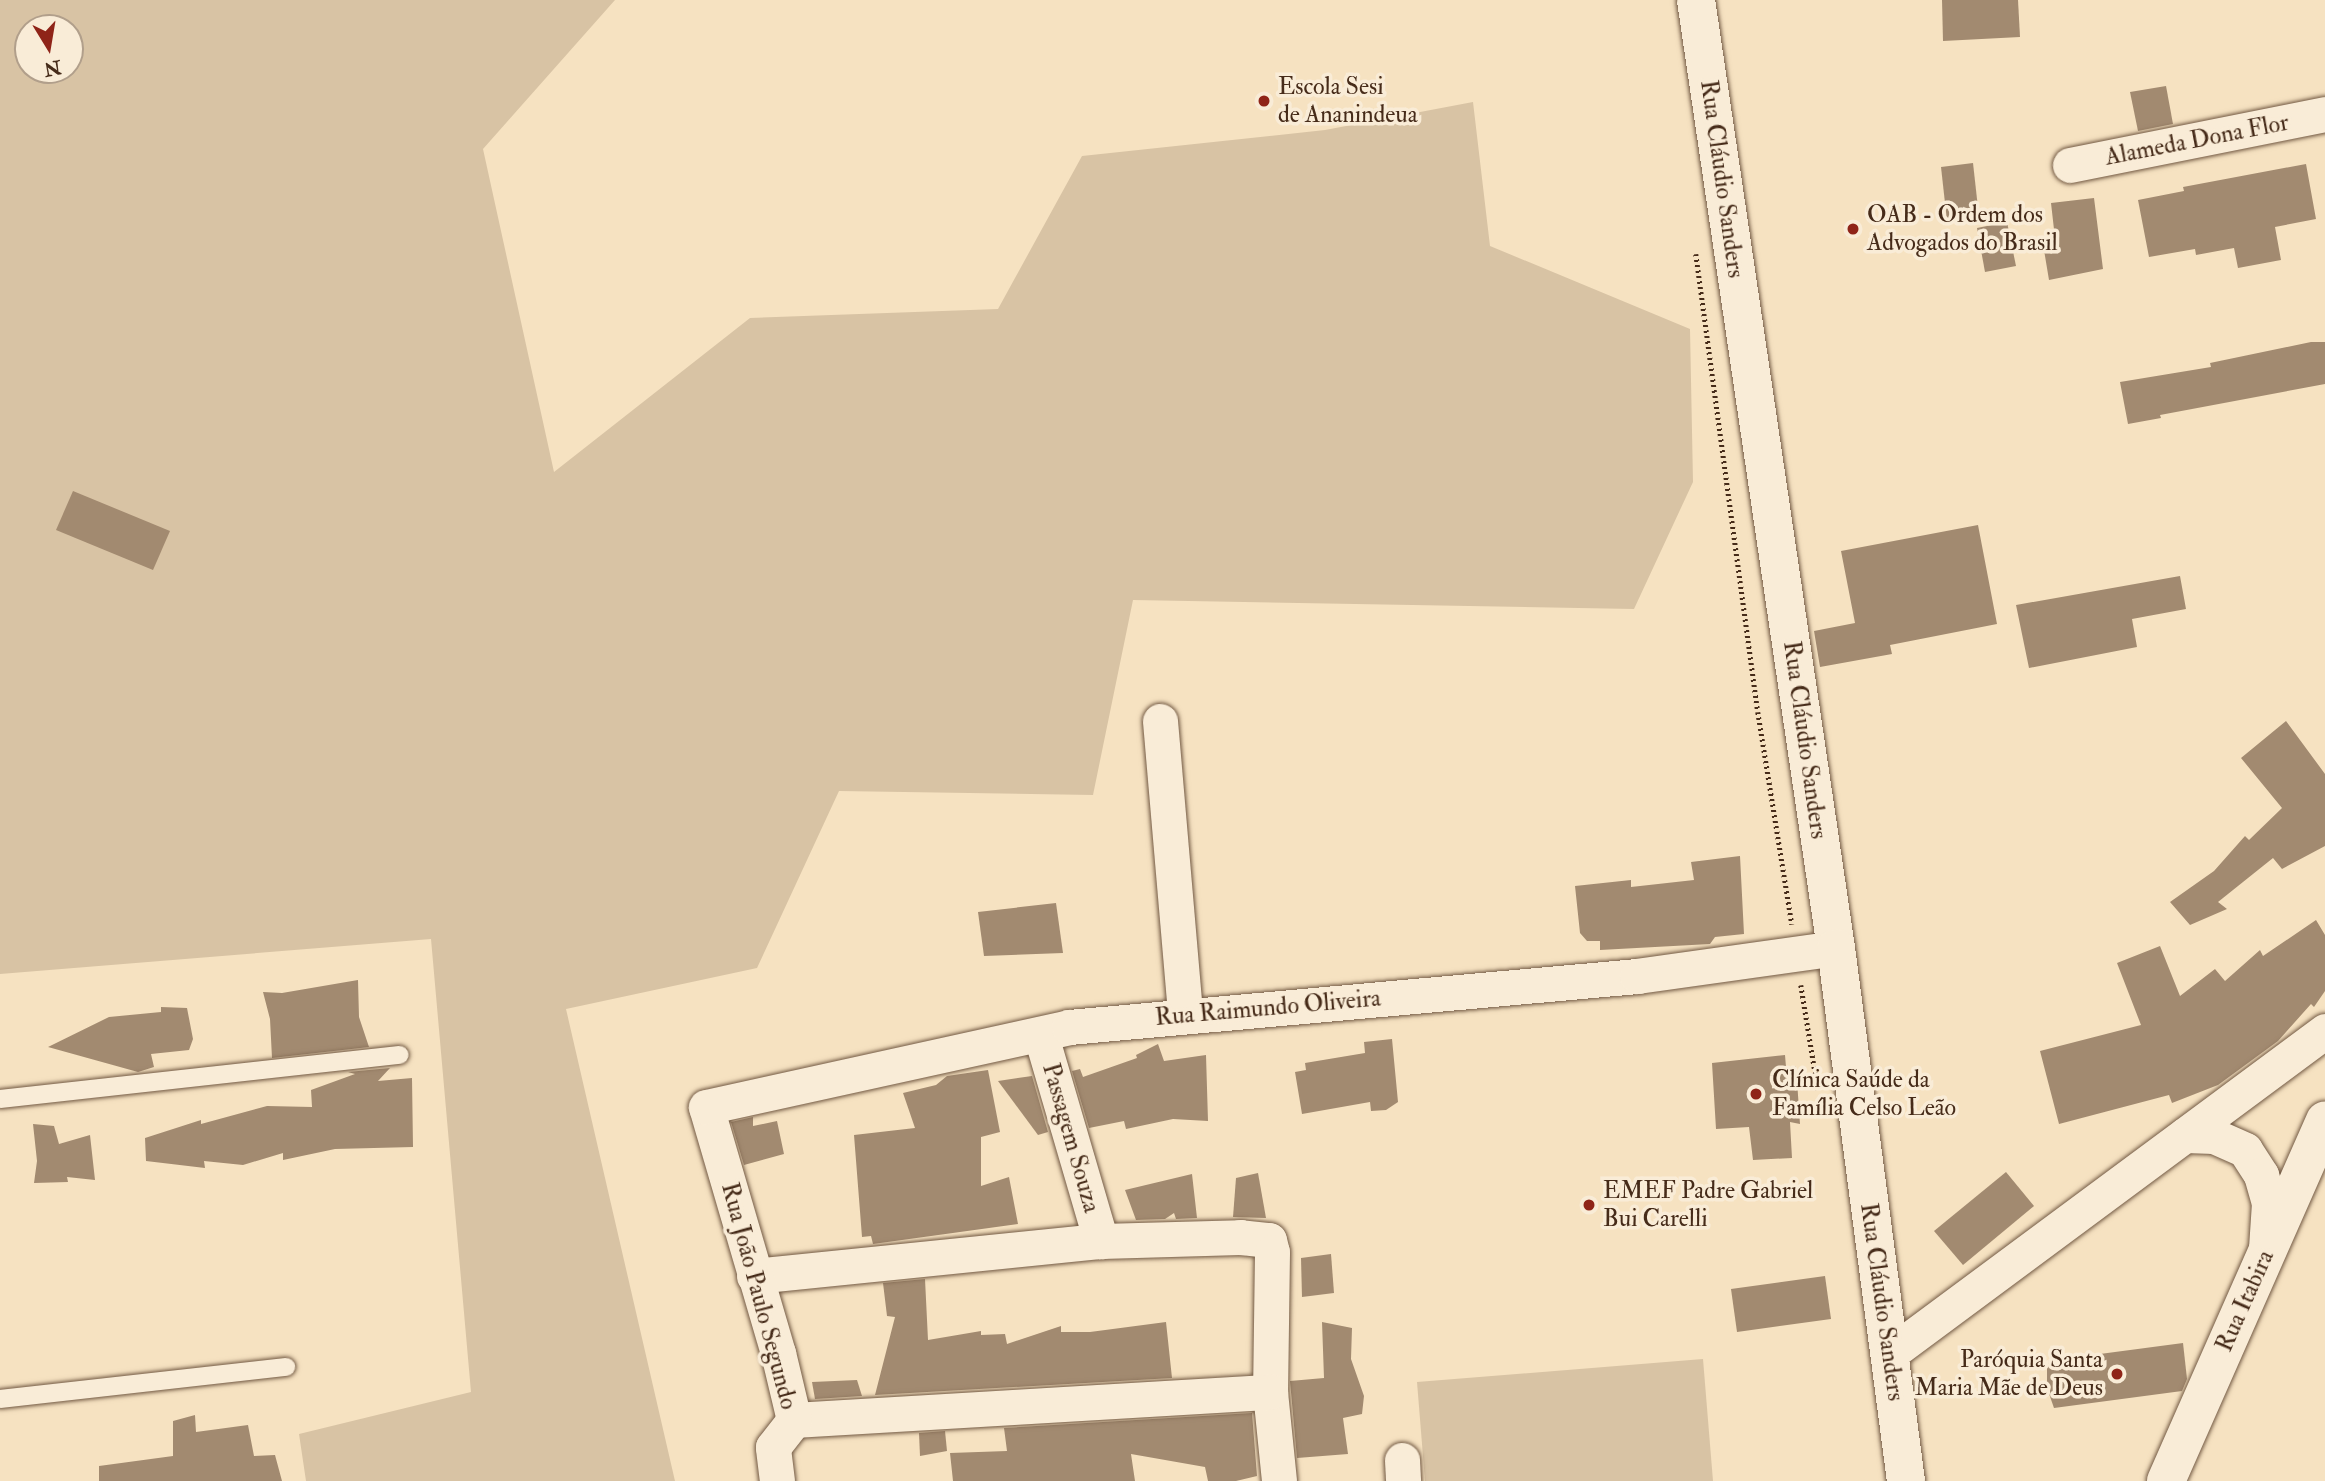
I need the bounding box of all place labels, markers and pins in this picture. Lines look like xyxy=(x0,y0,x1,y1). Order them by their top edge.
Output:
place label: Escola Sesi de Ananindeua xyxy=(1278,73,1418,129)
marker: Escola Sesi de Ananindeua xyxy=(1256,93,1272,109)
place label: OAB - Ordem dos Advogados do Brasil xyxy=(1867,201,2058,257)
marker: OAB - Ordem dos Advogados do Brasil xyxy=(1845,221,1861,237)
place label: Clínica Saúde da Família Celso Leão xyxy=(1772,1066,1956,1122)
marker: Clínica Saúde da Família Celso Leão xyxy=(1746,1084,1766,1104)
place label: EMEF Padre Gabriel Bui Carelli xyxy=(1603,1177,1813,1233)
marker: EMEF Padre Gabriel Bui Carelli xyxy=(1581,1197,1597,1213)
place label: Paróquia Santa Maria Mãe de Deus xyxy=(1915,1346,2103,1402)
marker: Paróquia Santa Maria Mãe de Deus xyxy=(2109,1366,2125,1382)

